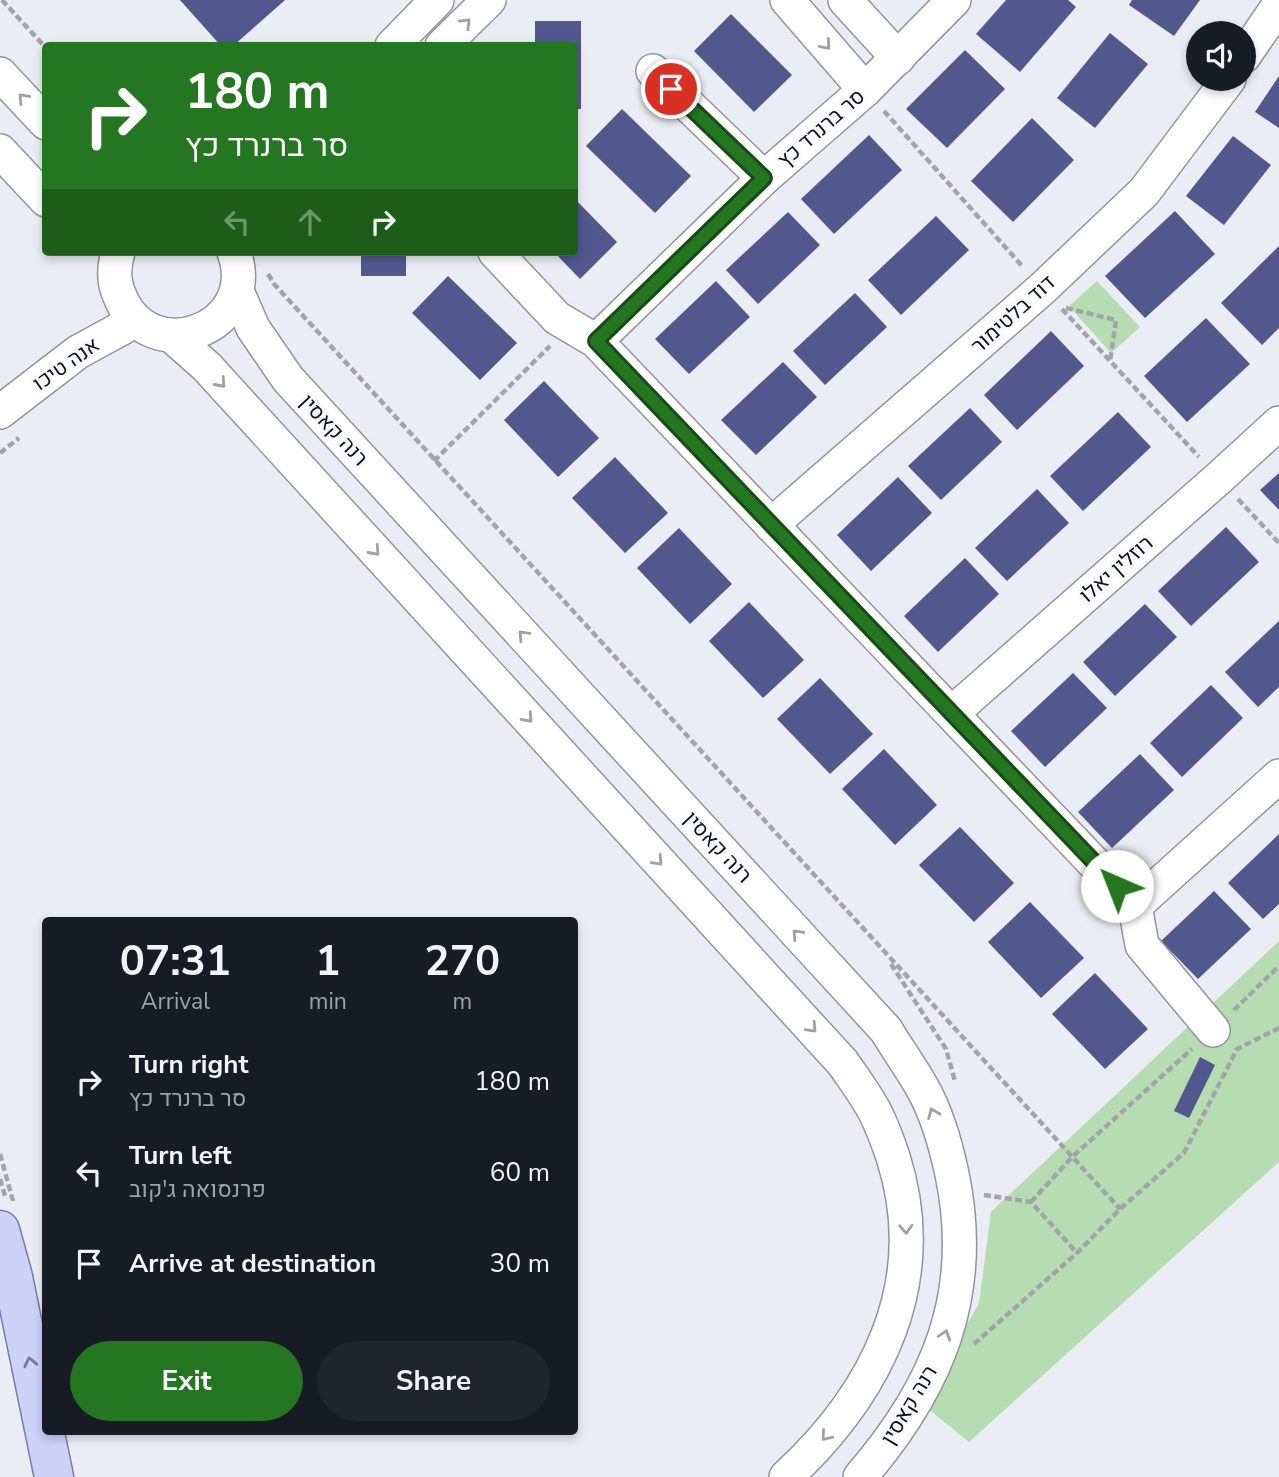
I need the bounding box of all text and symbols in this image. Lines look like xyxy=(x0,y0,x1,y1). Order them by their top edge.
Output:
one-way arrow xyxy=(457,18,470,31)
map controls xyxy=(1186,21,1256,91)
button: sound xyxy=(1186,21,1256,91)
one-way arrow xyxy=(818,37,830,50)
text: 180 m xyxy=(185,58,329,125)
pin xyxy=(641,59,701,119)
icon: right xyxy=(70,70,161,161)
icon: arrive xyxy=(652,70,690,108)
street label: סר ברנרד כץ xyxy=(771,82,871,174)
one-way arrow xyxy=(18,93,31,106)
text: סר ברנרד כץ xyxy=(185,124,348,167)
icon: left xyxy=(218,203,256,241)
icon: ahead xyxy=(291,203,329,241)
icon: right xyxy=(364,203,402,241)
street label: דוד בלטימור xyxy=(965,269,1061,359)
street label: אנה טיכו xyxy=(27,331,105,397)
one-way arrow xyxy=(213,375,225,388)
street label: רנה קאסין xyxy=(294,388,374,472)
street label: רוזלין יאלו xyxy=(1073,529,1159,609)
one-way arrow xyxy=(366,542,379,555)
one-way arrow xyxy=(518,630,531,643)
one-way arrow xyxy=(520,710,532,723)
street label: רנה קאסין xyxy=(678,805,758,889)
position arrow xyxy=(1080,849,1154,923)
one-way arrow xyxy=(650,853,662,866)
one-way arrow xyxy=(792,929,805,942)
text: 07:31 xyxy=(120,933,231,990)
text: 1 xyxy=(315,933,340,990)
text: 270 xyxy=(425,933,500,990)
text: Arrival xyxy=(141,986,210,1017)
text: min xyxy=(309,986,347,1017)
text: m xyxy=(453,986,472,1017)
one-way arrow xyxy=(804,1020,816,1033)
text: Turn right xyxy=(129,1047,248,1082)
icon: right xyxy=(70,1063,108,1101)
text: 180 m xyxy=(474,1064,550,1099)
text: סר ברנרד כץ xyxy=(129,1083,246,1114)
one-way arrow xyxy=(928,1108,942,1120)
text: Turn left xyxy=(129,1138,232,1173)
icon: left xyxy=(70,1154,108,1192)
text: 60 m xyxy=(490,1155,550,1190)
text: פרנסואה ג'קוב xyxy=(129,1174,266,1205)
one-way arrow xyxy=(899,1224,914,1235)
icon: arrive xyxy=(70,1245,108,1283)
text: Arrive at destination xyxy=(129,1246,376,1281)
text: 30 m xyxy=(490,1246,550,1281)
one-way arrow xyxy=(937,1330,951,1342)
button: Exit xyxy=(70,1341,303,1421)
button: Share xyxy=(317,1341,550,1421)
one-way arrow xyxy=(24,1356,39,1368)
street label: רנה קאסין xyxy=(874,1360,944,1450)
one-way arrow xyxy=(822,1427,834,1440)

